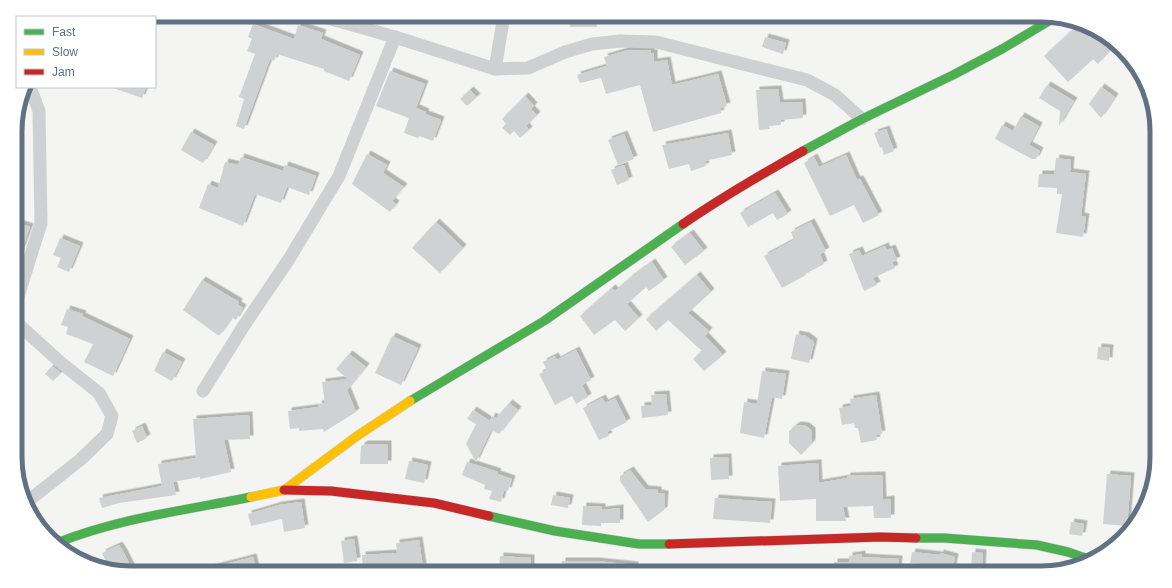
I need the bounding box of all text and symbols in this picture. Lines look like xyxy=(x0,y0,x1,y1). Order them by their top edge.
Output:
legend xyxy=(16,16,156,88)
text: Fast xyxy=(52,25,76,39)
text: Slow xyxy=(52,45,78,59)
text: Jam xyxy=(52,65,75,79)

